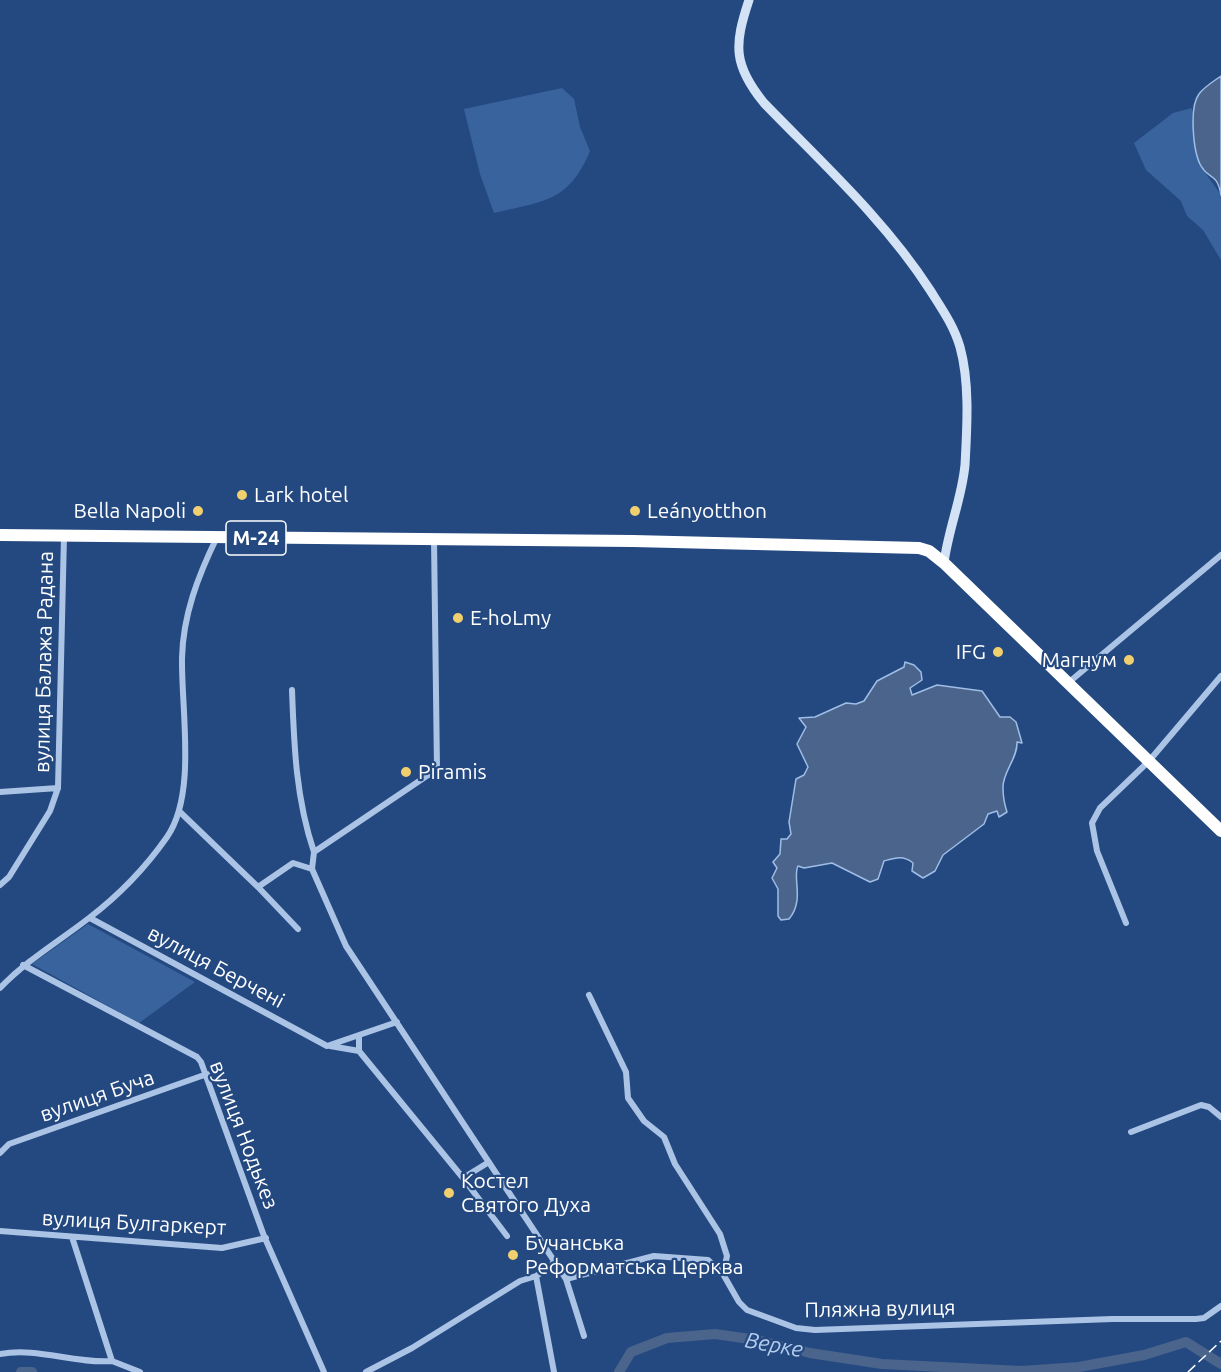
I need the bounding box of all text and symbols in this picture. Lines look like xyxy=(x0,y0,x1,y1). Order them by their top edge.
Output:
place label: Lark hotel xyxy=(254,482,348,508)
marker: Lark hotel xyxy=(235,488,249,502)
place label: Bella Napoli xyxy=(73,498,186,524)
place label: Leányotthon xyxy=(647,498,767,524)
marker: Bella Napoli xyxy=(191,504,205,518)
marker: Leányotthon xyxy=(628,504,642,518)
road number: М-24 xyxy=(226,521,286,555)
street label: вулиця Балажа Радана xyxy=(29,551,59,773)
place label: E-hoLmy xyxy=(470,605,551,631)
marker: E-hoLmy xyxy=(451,611,465,625)
place label: IFG xyxy=(956,639,986,665)
marker: IFG xyxy=(991,645,1005,659)
place label: Магнум xyxy=(1042,647,1117,673)
marker: Магнум xyxy=(1122,653,1136,667)
place label: Piramis xyxy=(418,759,487,785)
marker: Piramis xyxy=(399,765,413,779)
street label: вулиця Берчені xyxy=(143,920,289,1014)
street label: вулиця Нодькез xyxy=(204,1057,284,1213)
street label: вулиця Буча xyxy=(37,1065,157,1127)
place label: Костел Святого Духа xyxy=(461,1168,591,1218)
marker: Костел Святого Духа xyxy=(442,1186,456,1200)
street label: вулиця Булгаркерт xyxy=(41,1206,227,1240)
place label: Бучанська Реформатська Церква xyxy=(525,1230,744,1280)
marker: Бучанська Реформатська Церква xyxy=(506,1248,520,1262)
street label: Пляжна вулиця xyxy=(804,1295,956,1323)
water label: Верке xyxy=(743,1327,805,1363)

